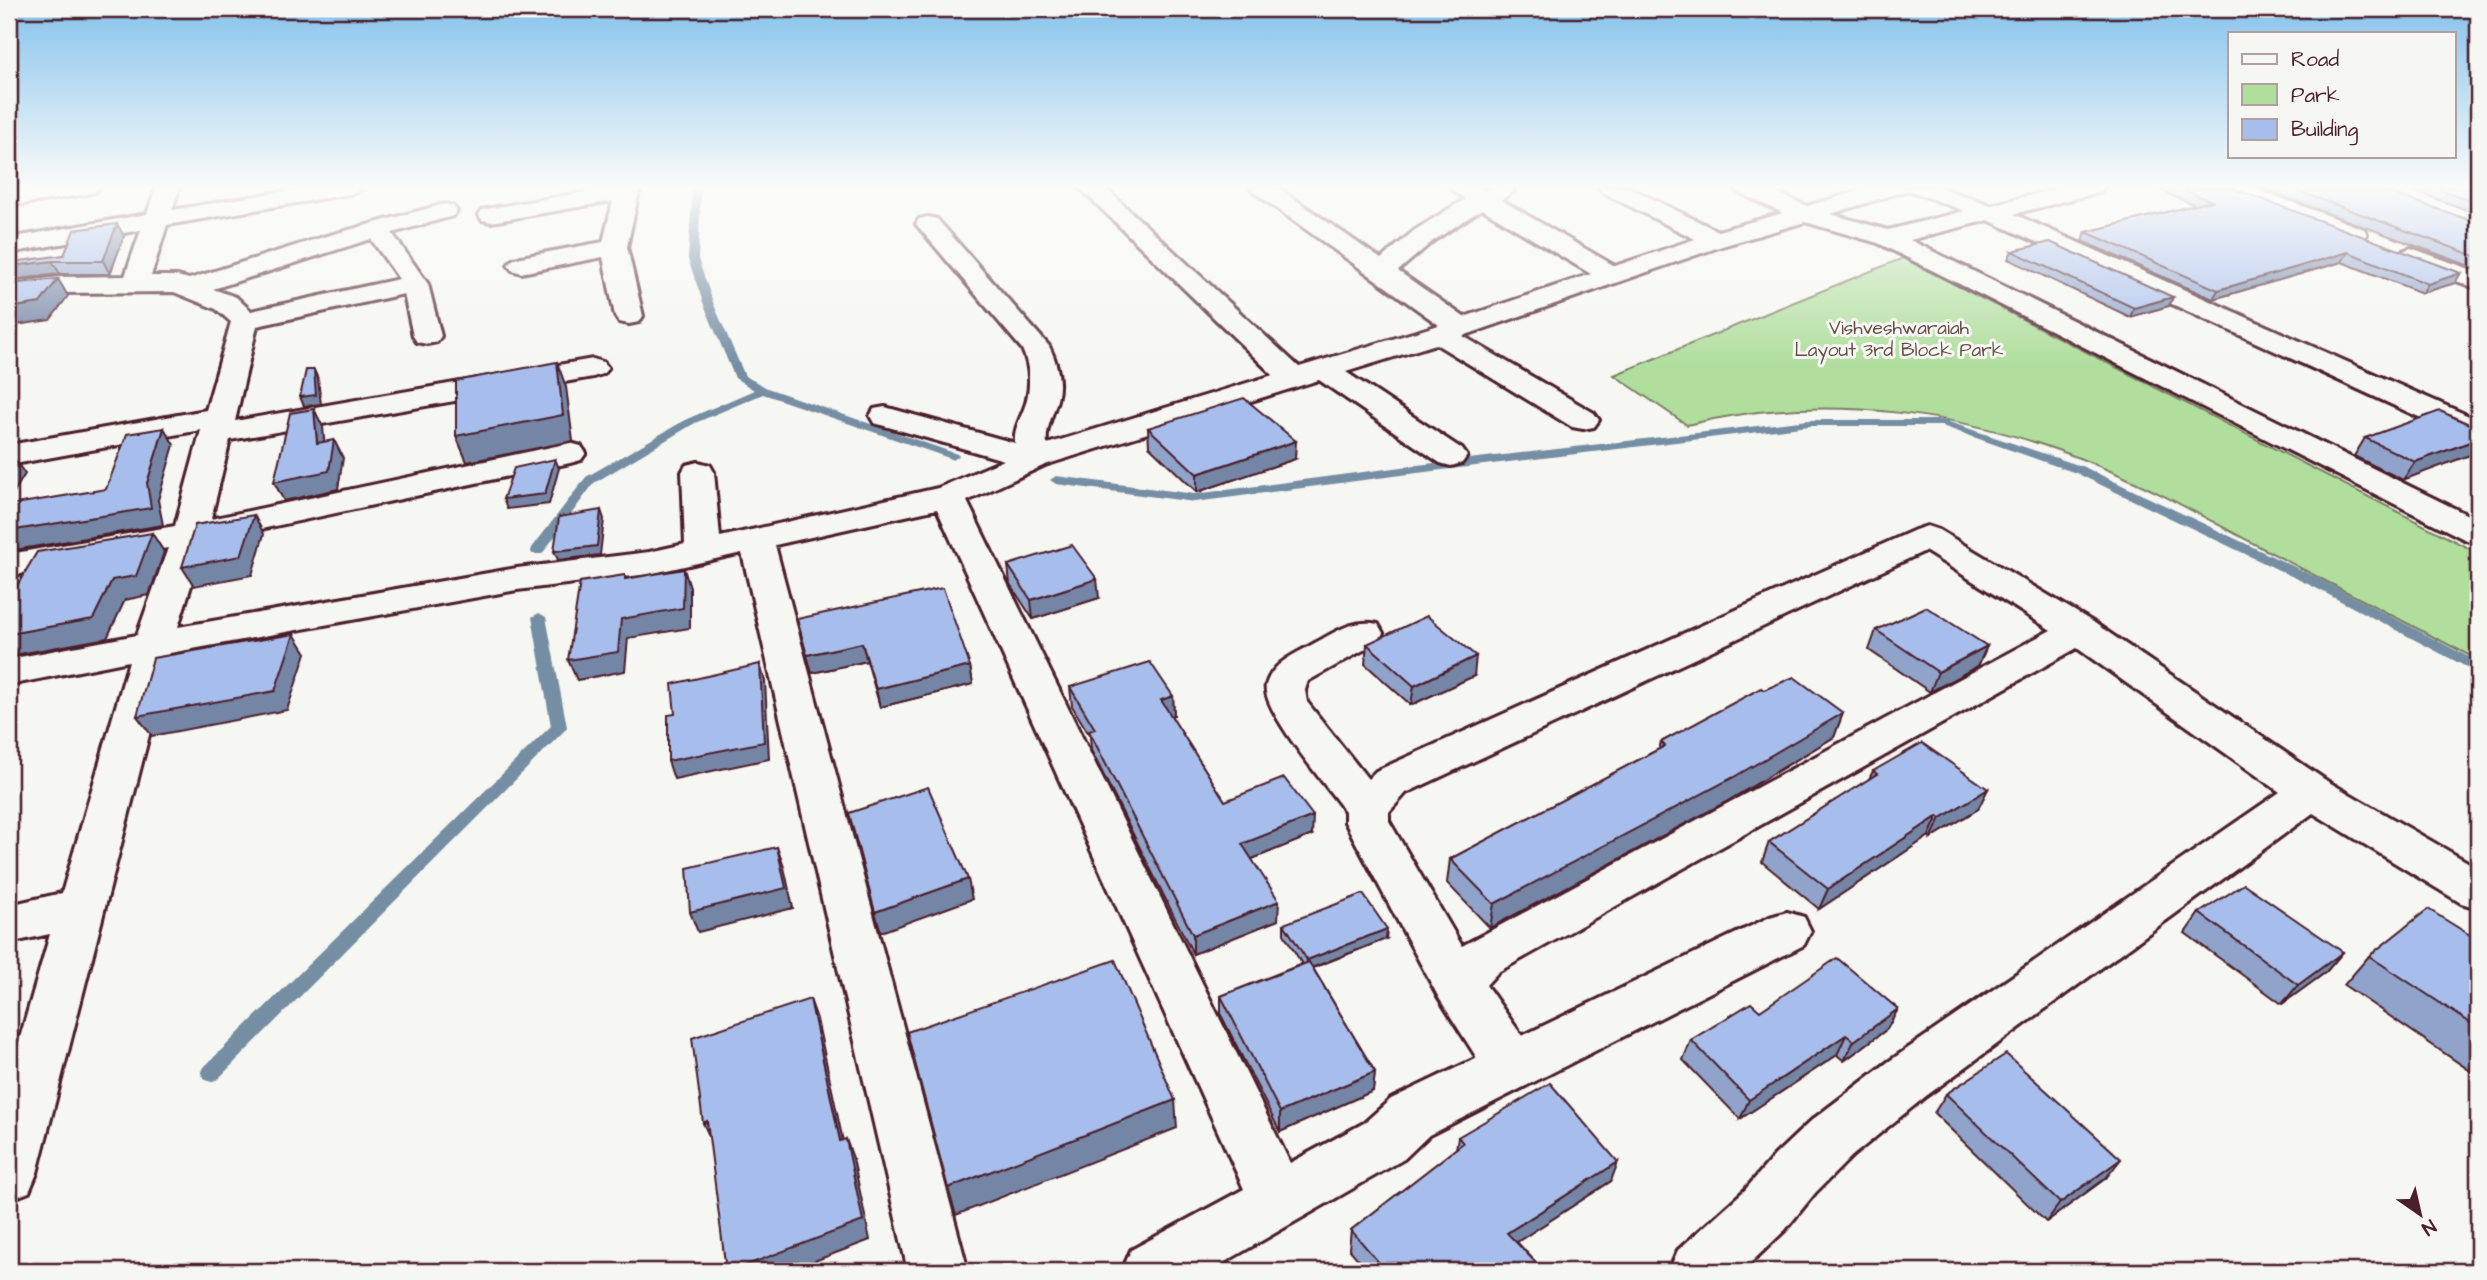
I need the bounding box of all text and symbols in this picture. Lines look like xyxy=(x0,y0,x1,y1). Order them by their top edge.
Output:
legend xyxy=(2228,32,2456,158)
text: Road xyxy=(2291,45,2339,74)
text: Park xyxy=(2291,81,2340,110)
text: Building xyxy=(2291,115,2359,146)
park label: Vishveshwaraiah Layout 3rd Block Park xyxy=(1795,315,2004,365)
north arrow xyxy=(2386,1178,2456,1248)
text: N xyxy=(2416,1212,2441,1241)

